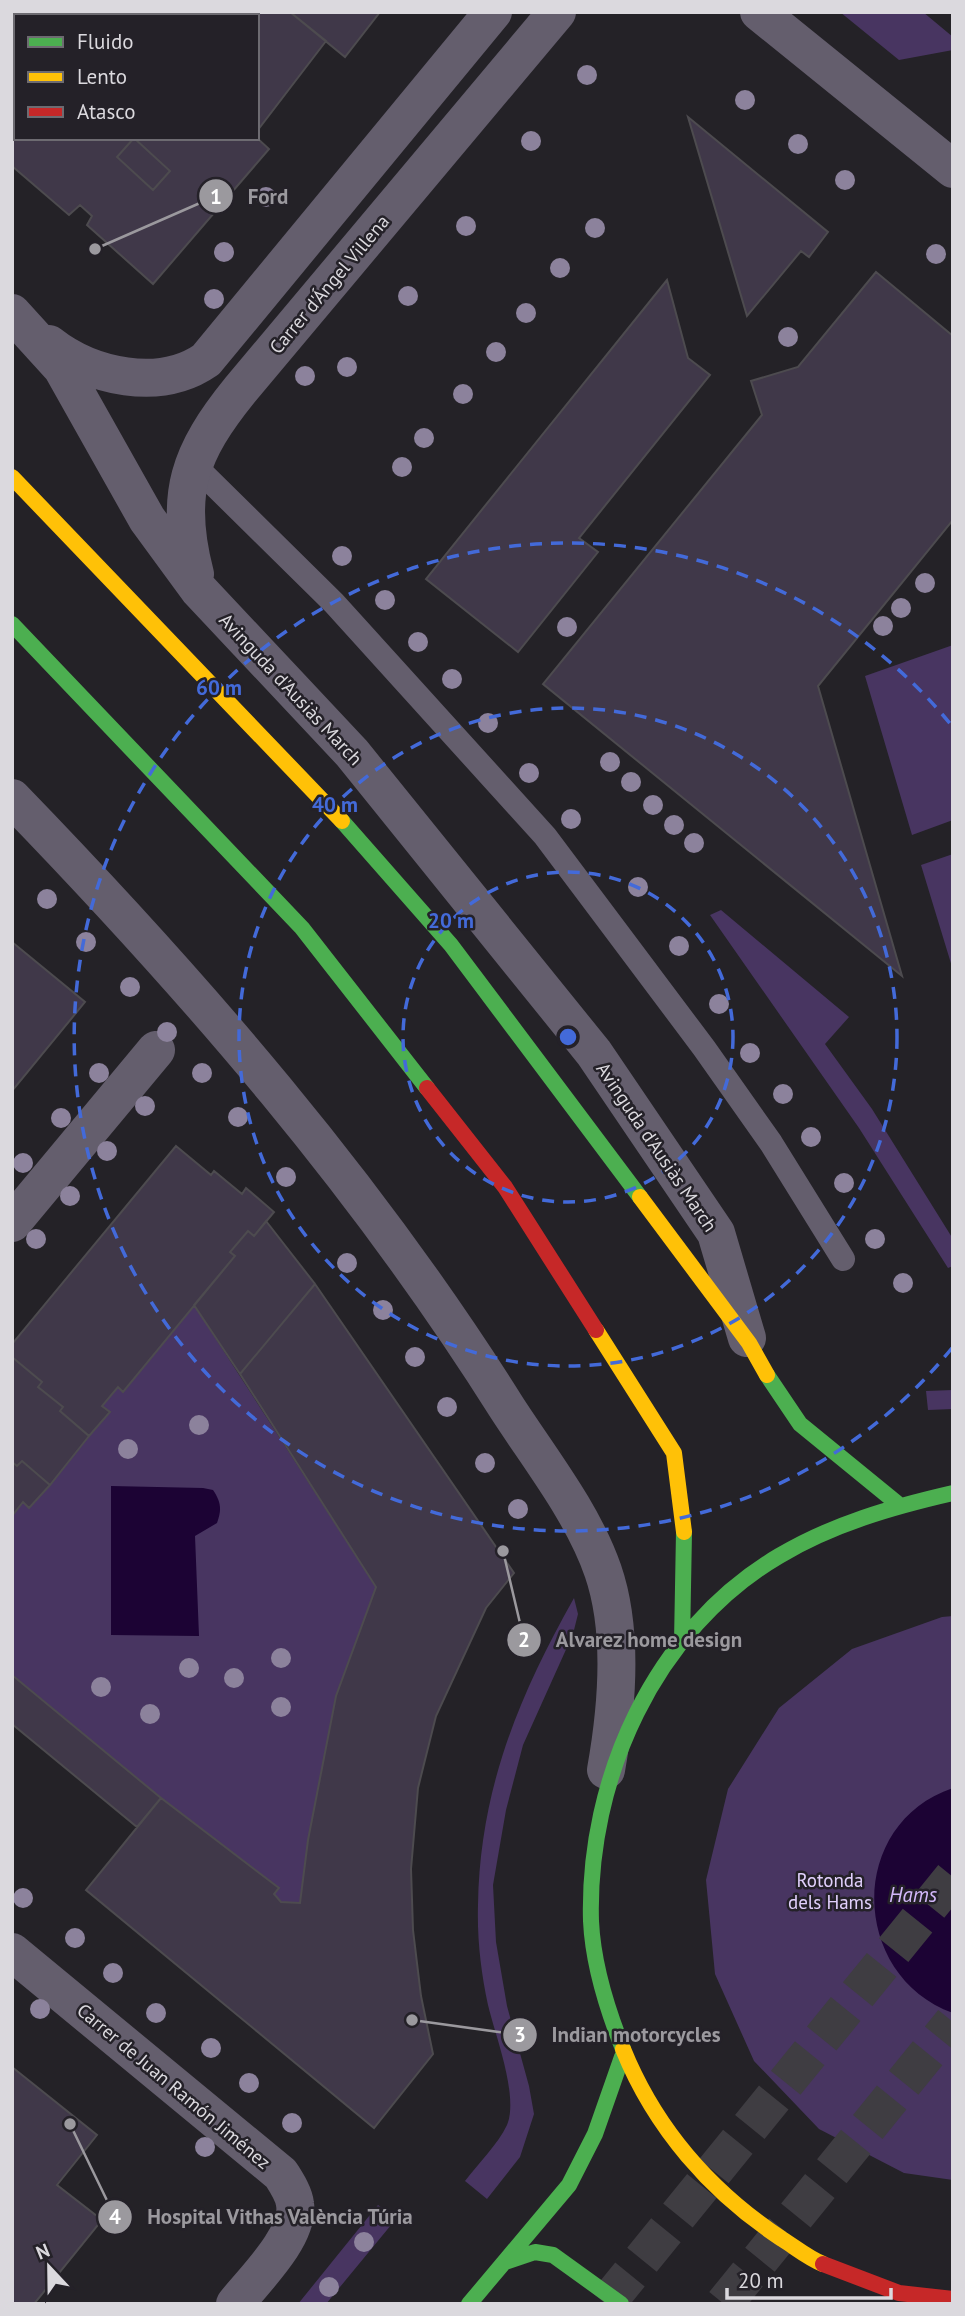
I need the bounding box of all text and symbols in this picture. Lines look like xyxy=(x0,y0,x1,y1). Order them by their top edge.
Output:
legend xyxy=(14,14,259,140)
text: Fluido xyxy=(77,28,134,55)
text: Lento xyxy=(77,63,127,90)
text: Atasco xyxy=(77,98,136,125)
callout: Ford xyxy=(198,175,302,217)
text: 1 xyxy=(210,183,222,210)
text: Ford xyxy=(248,183,288,210)
street label: Carrer d'Ángel Villena xyxy=(264,210,394,358)
street label: Avinguda d'Ausiàs March xyxy=(214,608,368,770)
text: 60 m xyxy=(196,674,242,701)
text: 40 m xyxy=(312,791,358,818)
text: 20 m xyxy=(428,907,474,934)
centre of rings xyxy=(556,1025,580,1049)
street label: Avinguda d'Ausiàs March xyxy=(591,1058,723,1236)
callout: Alvarez home design xyxy=(507,1619,757,1661)
text: 2 xyxy=(518,1626,530,1653)
text: Alvarez home design xyxy=(556,1626,742,1653)
park label: Rotonda dels Hams xyxy=(788,1868,872,1914)
water label: Hams xyxy=(889,1881,938,1908)
street label: Carrer de Juan Ramón Jiménez xyxy=(72,1998,276,2174)
callout: Indian motorcycles xyxy=(502,2014,734,2056)
text: 3 xyxy=(514,2021,526,2048)
text: Indian motorcycles xyxy=(551,2021,721,2048)
callout: Hospital Vithas València Túria xyxy=(97,2196,428,2238)
text: 4 xyxy=(109,2203,121,2230)
text: Hospital Vithas València Túria xyxy=(147,2203,413,2230)
north arrow xyxy=(14,2232,84,2302)
text: N xyxy=(32,2238,53,2265)
scale bar xyxy=(727,2256,892,2300)
text: 20 m xyxy=(738,2267,784,2294)

